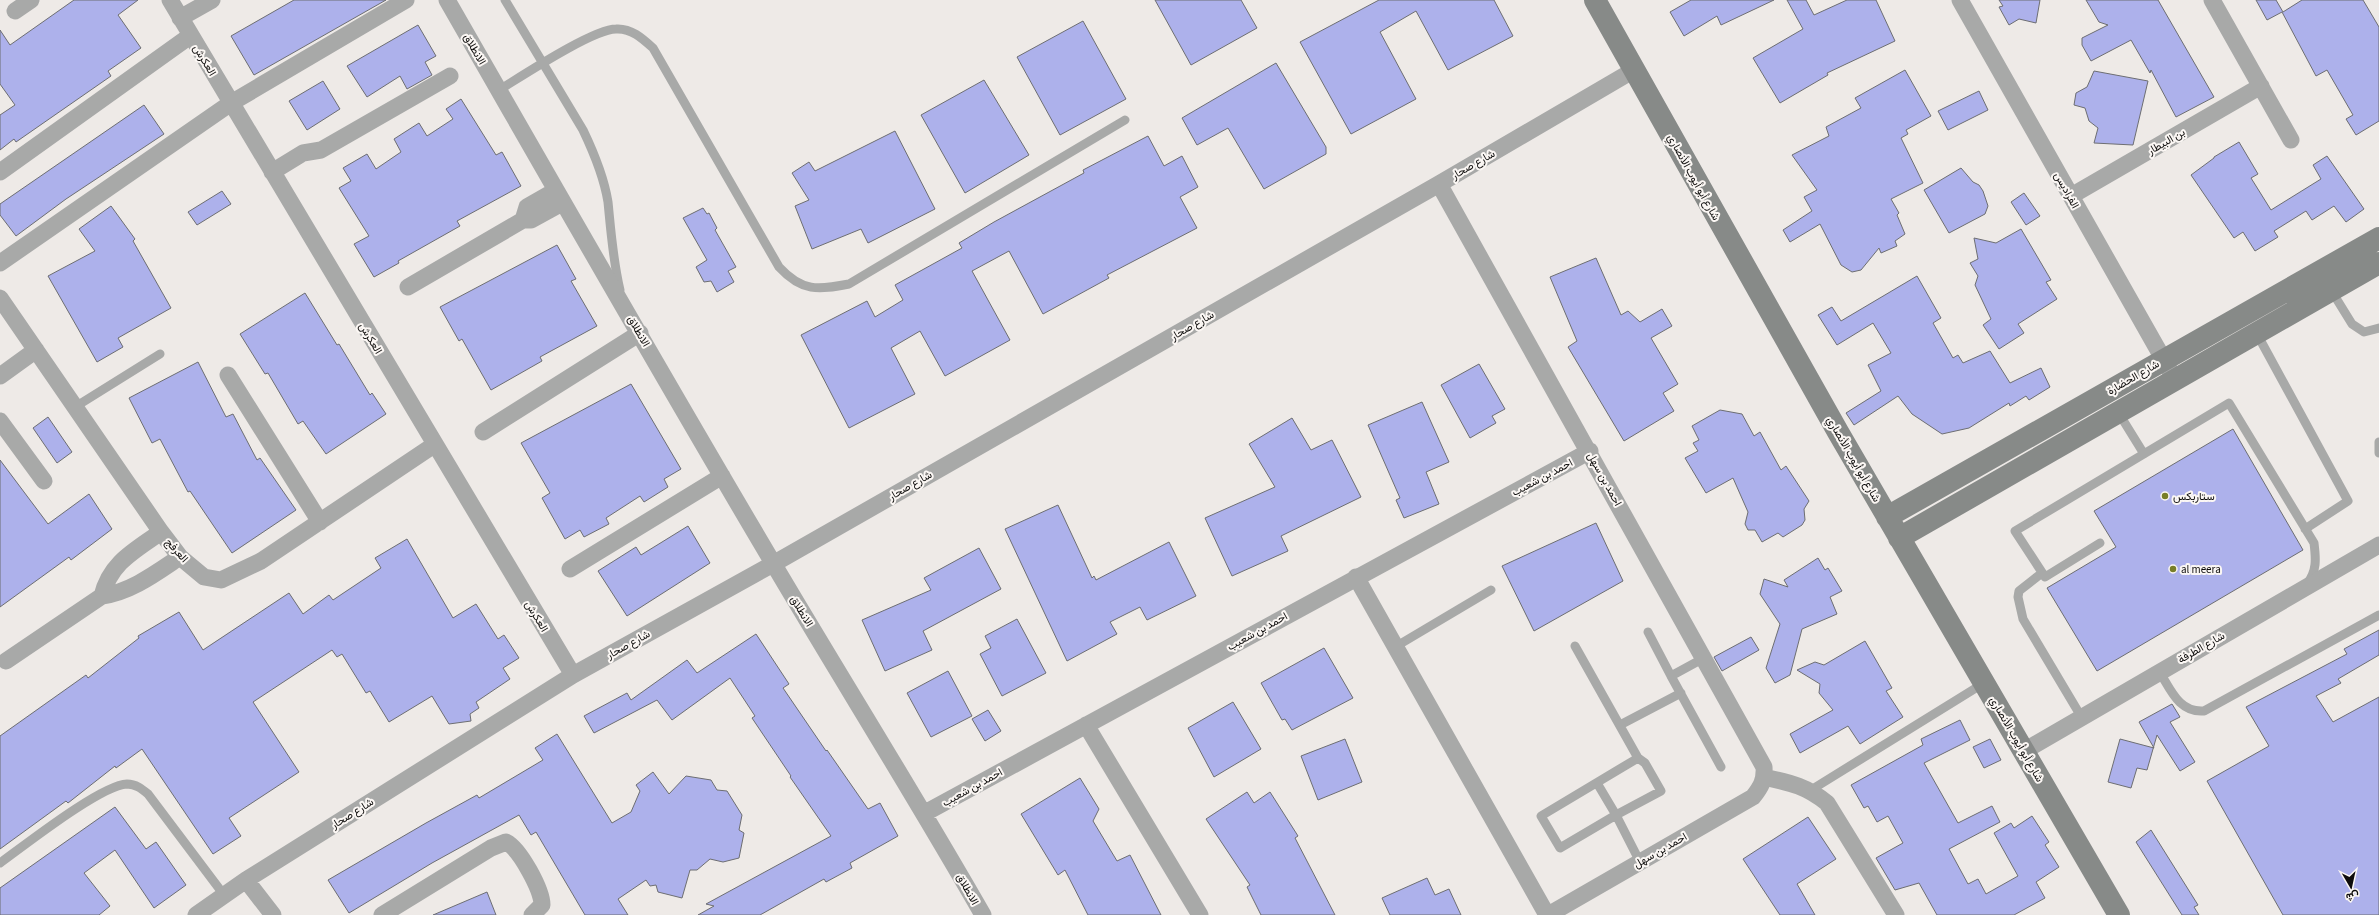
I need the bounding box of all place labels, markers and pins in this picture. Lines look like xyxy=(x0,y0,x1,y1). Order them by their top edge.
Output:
place label: ستاربكس xyxy=(2173,489,2215,504)
marker: ستاربكس xyxy=(2160,491,2170,501)
place label: al meera xyxy=(2181,562,2221,577)
marker: al meera xyxy=(2168,564,2178,574)

